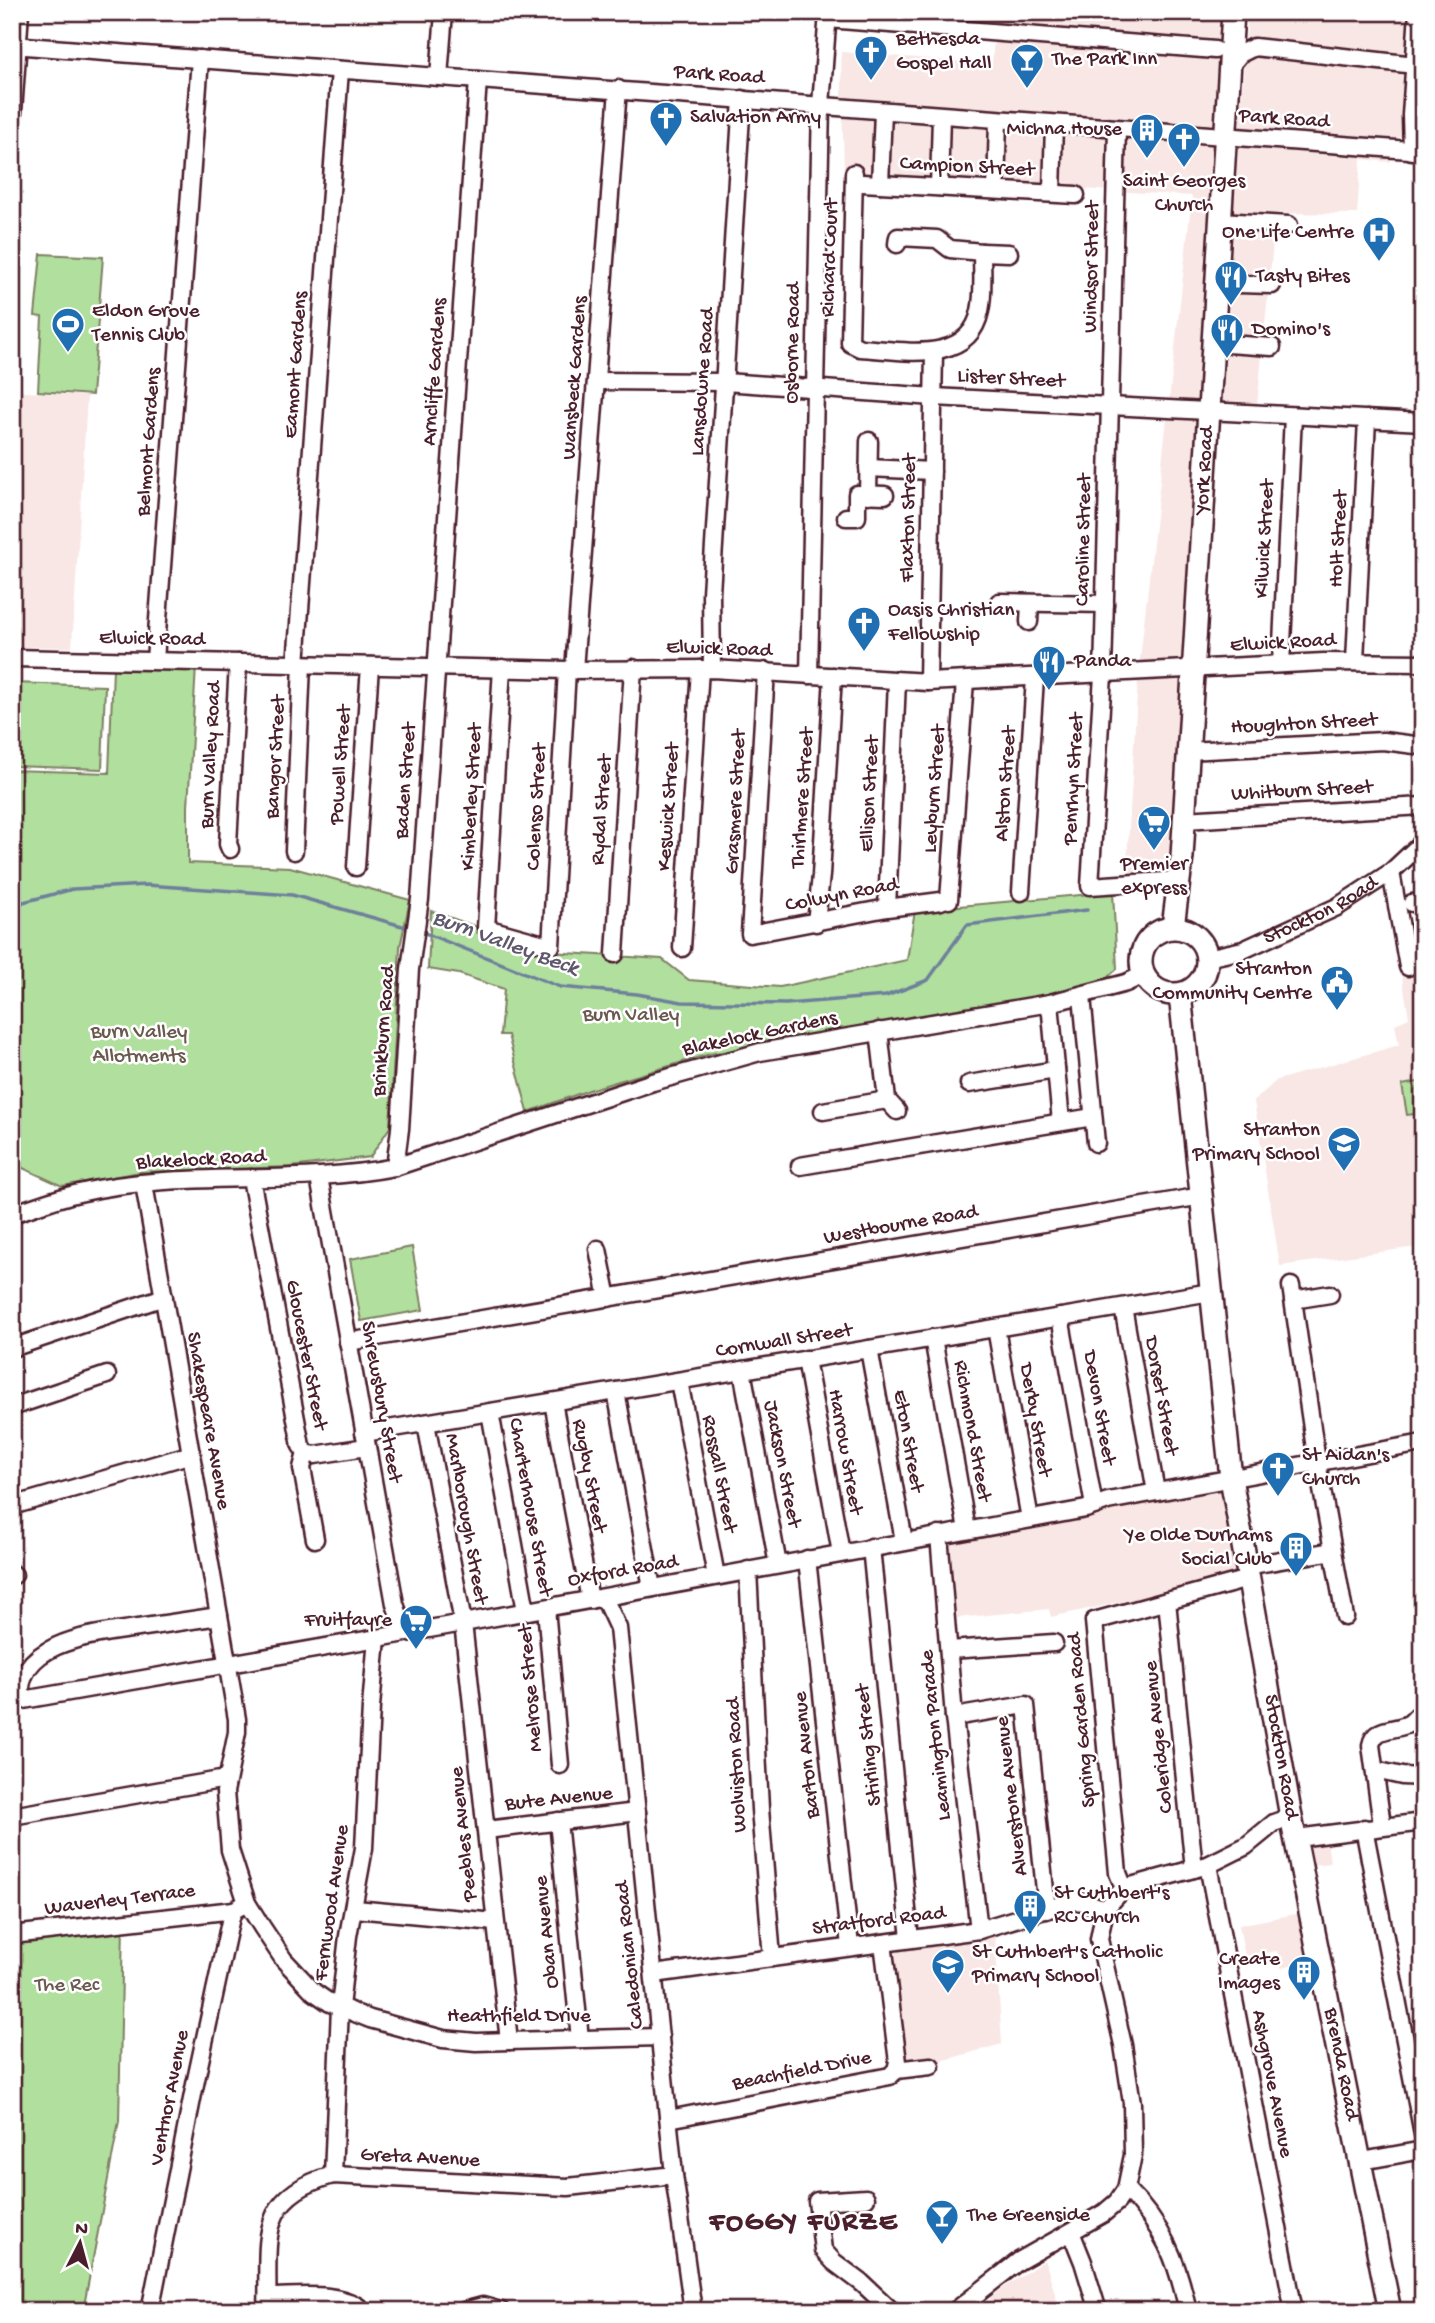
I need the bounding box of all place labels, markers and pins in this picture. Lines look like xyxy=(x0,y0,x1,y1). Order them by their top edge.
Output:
place label: Bethesda Gospel Hall xyxy=(895,28,992,77)
church icon: Bethesda Gospel Hall xyxy=(852,33,890,82)
bar icon: The Park Inn xyxy=(1008,41,1046,90)
place label: The Park Inn xyxy=(1051,48,1157,73)
church icon: Salvation Army xyxy=(647,99,685,148)
place label: Salvation Army xyxy=(690,106,821,131)
building icon: Michna House xyxy=(1128,111,1166,160)
place label: Michna House xyxy=(1007,118,1123,143)
church icon: Saint Georges Church xyxy=(1165,120,1203,169)
place label: Saint Georges Church xyxy=(1123,170,1246,219)
hospital icon: One Life Centre xyxy=(1360,214,1398,263)
place label: One Life Centre xyxy=(1222,221,1355,246)
restaurant icon: Tasty Bites xyxy=(1212,258,1250,307)
place label: Tasty Bites xyxy=(1255,265,1351,290)
place label: Eldon Grove Tennis Club xyxy=(91,300,201,349)
sports icon: Eldon Grove Tennis Club xyxy=(49,305,87,354)
restaurant icon: Domino's xyxy=(1208,311,1246,360)
place label: Domino's xyxy=(1250,318,1331,343)
place label: Oasis Christian Fellowship xyxy=(887,599,1014,648)
church icon: Oasis Christian Fellowship xyxy=(845,604,883,653)
restaurant icon: Panda xyxy=(1030,643,1068,692)
place label: Panda xyxy=(1073,650,1133,675)
supermarket icon: Premier express xyxy=(1135,803,1173,852)
place label: Premier express xyxy=(1119,853,1189,902)
place label: Stranton Community Centre xyxy=(1153,958,1313,1007)
public building icon: Stranton Community Centre xyxy=(1318,963,1356,1012)
place label: Stranton Primary School xyxy=(1192,1119,1320,1168)
school or university icon: Stranton Primary School xyxy=(1325,1124,1363,1173)
place label: St Aidan's Church xyxy=(1302,1444,1390,1493)
church icon: St Aidan's Church xyxy=(1259,1449,1297,1498)
place label: Ye Olde Durhams Social Club xyxy=(1123,1524,1273,1573)
building icon: Ye Olde Durhams Social Club xyxy=(1277,1529,1315,1578)
supermarket icon: Fruitfayre xyxy=(397,1602,435,1651)
place label: Fruitfayre xyxy=(303,1609,393,1634)
place label: St Cuthbert's RC Church xyxy=(1054,1882,1171,1931)
building icon: St Cuthbert's RC Church xyxy=(1011,1887,1049,1936)
place label: St Cuthbert's Catholic Primary School xyxy=(971,1941,1163,1990)
school or university icon: St Cuthbert's Catholic Primary School xyxy=(929,1946,967,1995)
place label: Create Images xyxy=(1218,1948,1281,1997)
building icon: Create Images xyxy=(1285,1953,1323,2002)
bar icon: The Greenside xyxy=(923,2197,961,2246)
place label: The Greenside xyxy=(966,2204,1091,2229)

